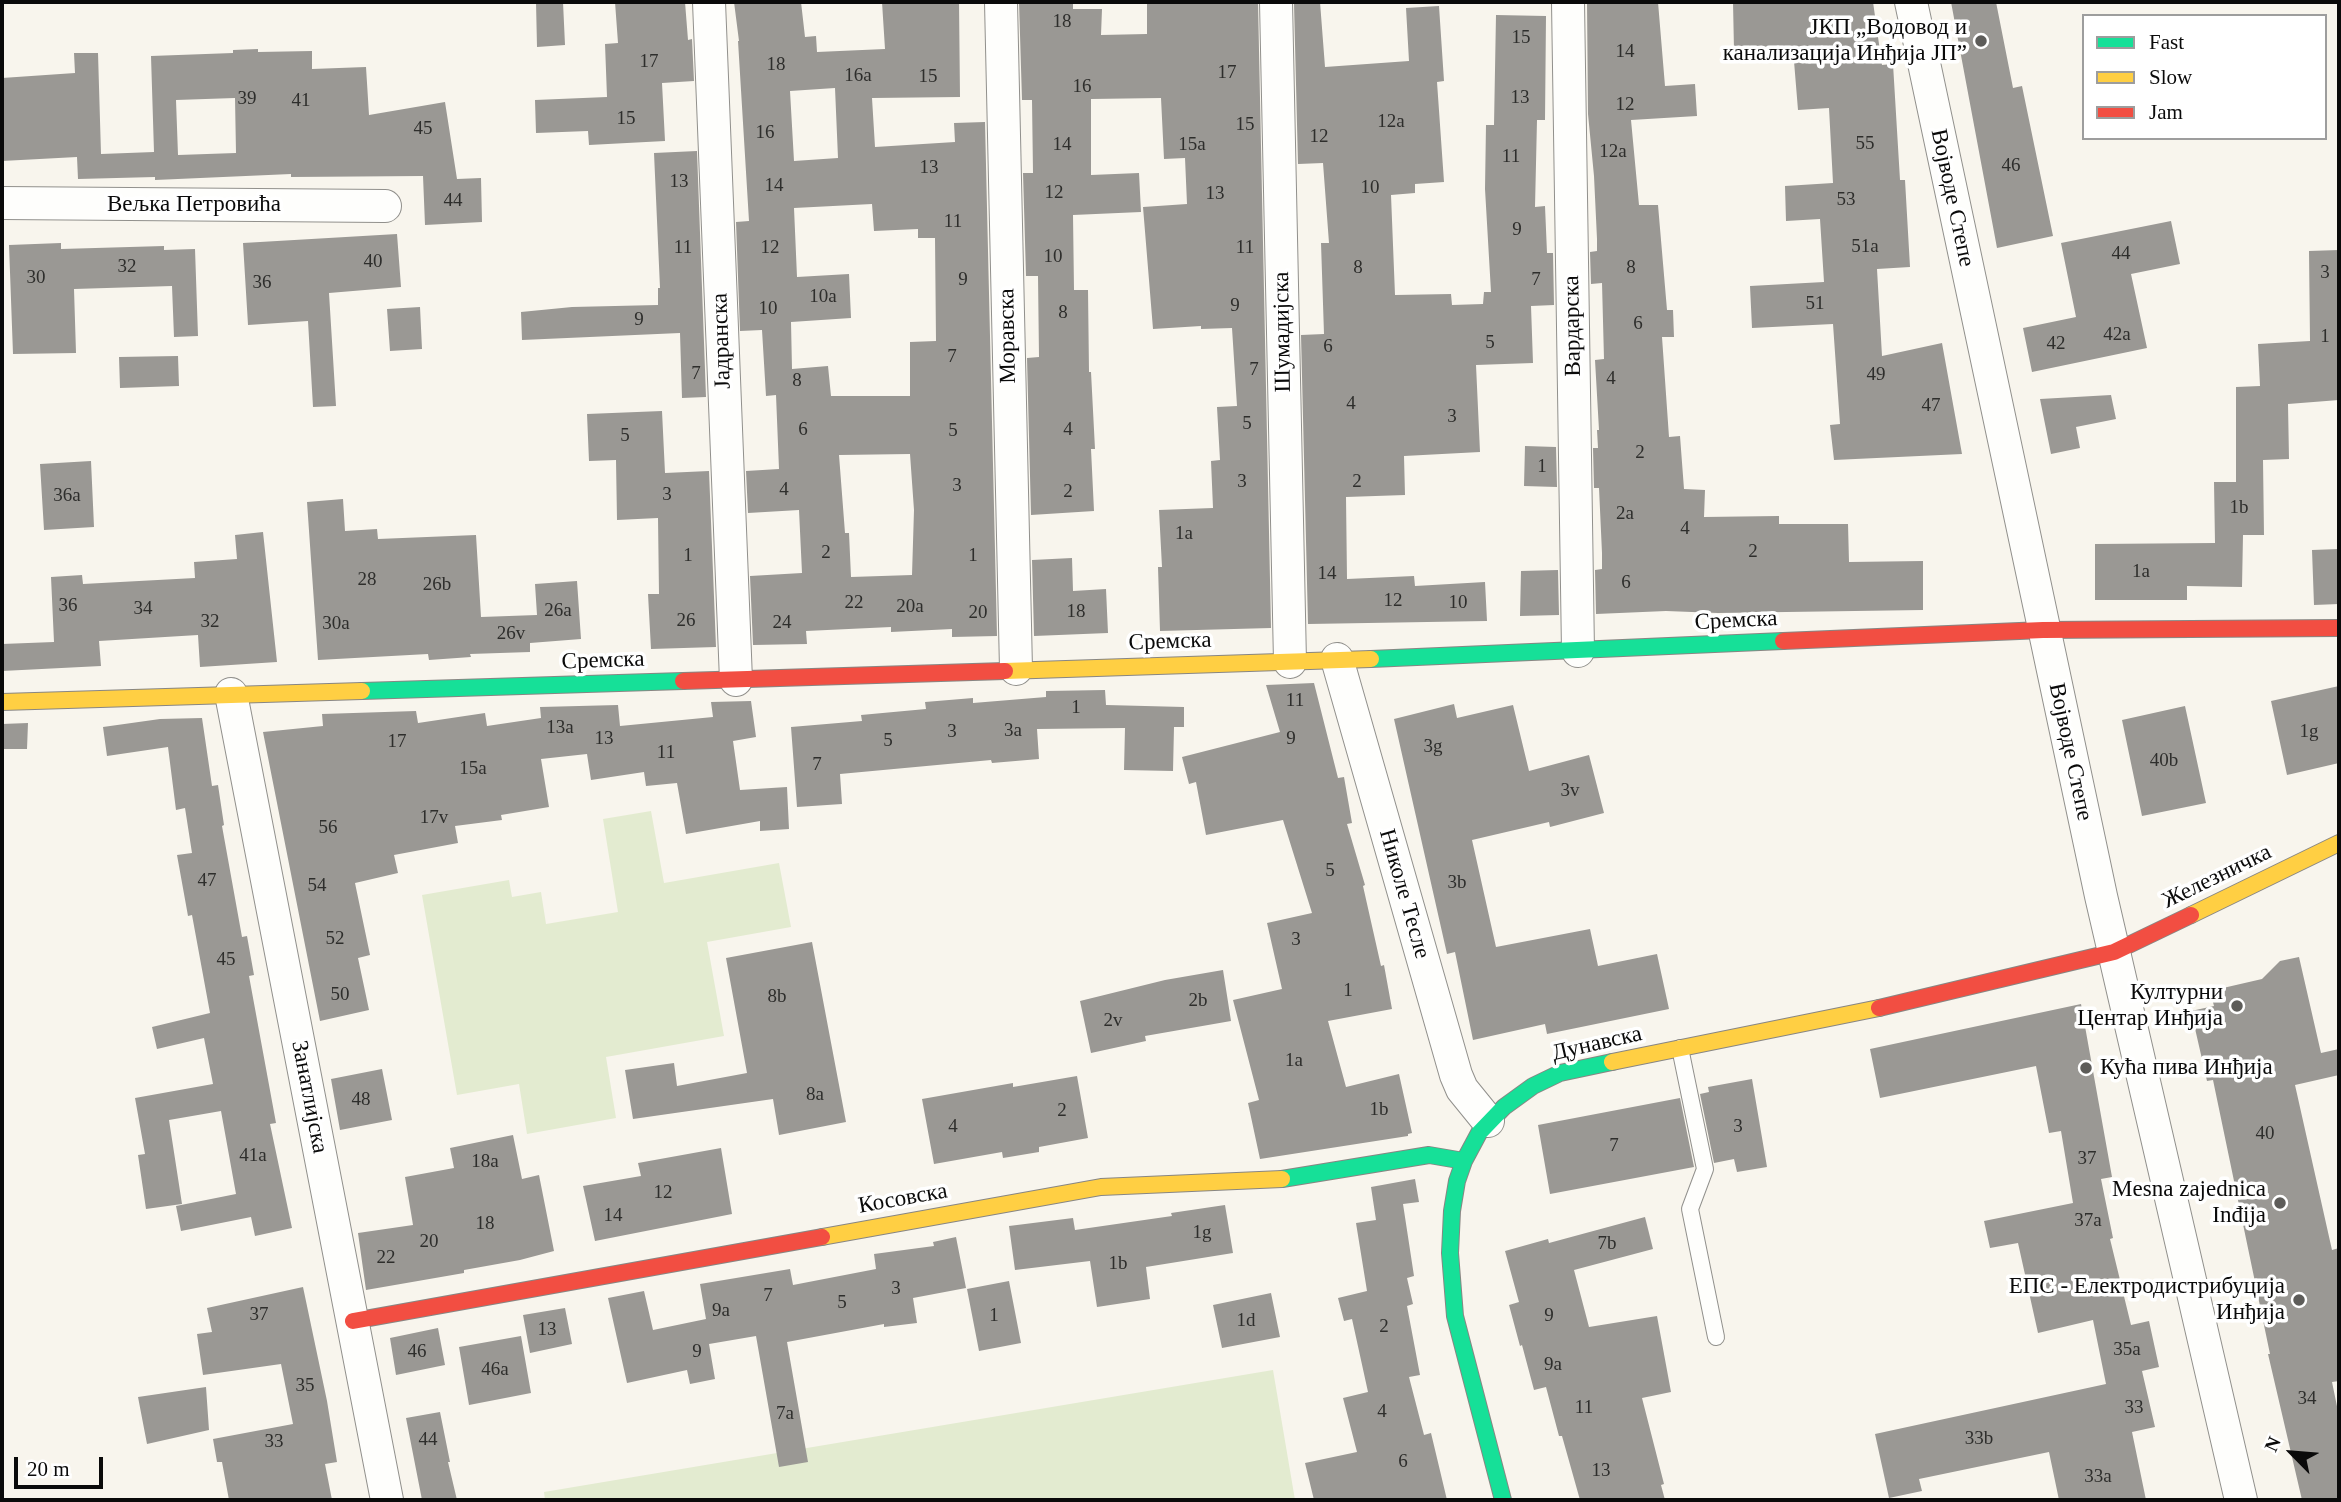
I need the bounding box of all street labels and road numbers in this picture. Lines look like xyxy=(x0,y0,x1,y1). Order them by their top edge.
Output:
street label: Војводе Степе xyxy=(1924,127,1980,269)
street label: Вељка Петровића xyxy=(107,191,281,219)
street label: Шумадијска xyxy=(1268,271,1298,393)
street label: Вардарска xyxy=(1558,275,1588,377)
street label: Моравска xyxy=(993,288,1023,384)
street label: Јадранска xyxy=(707,292,737,390)
street label: Сремска xyxy=(1694,605,1778,637)
street label: Сремска xyxy=(1128,627,1212,657)
street label: Сремска xyxy=(561,646,645,676)
street label: Војводе Степе xyxy=(2042,681,2098,823)
street label: Николе Тесле xyxy=(1372,826,1436,962)
street label: Железничка xyxy=(2158,839,2276,915)
street label: Дунавска xyxy=(1549,1020,1645,1068)
street label: Занатлијска xyxy=(285,1038,333,1156)
street label: Косовска xyxy=(856,1178,950,1220)

